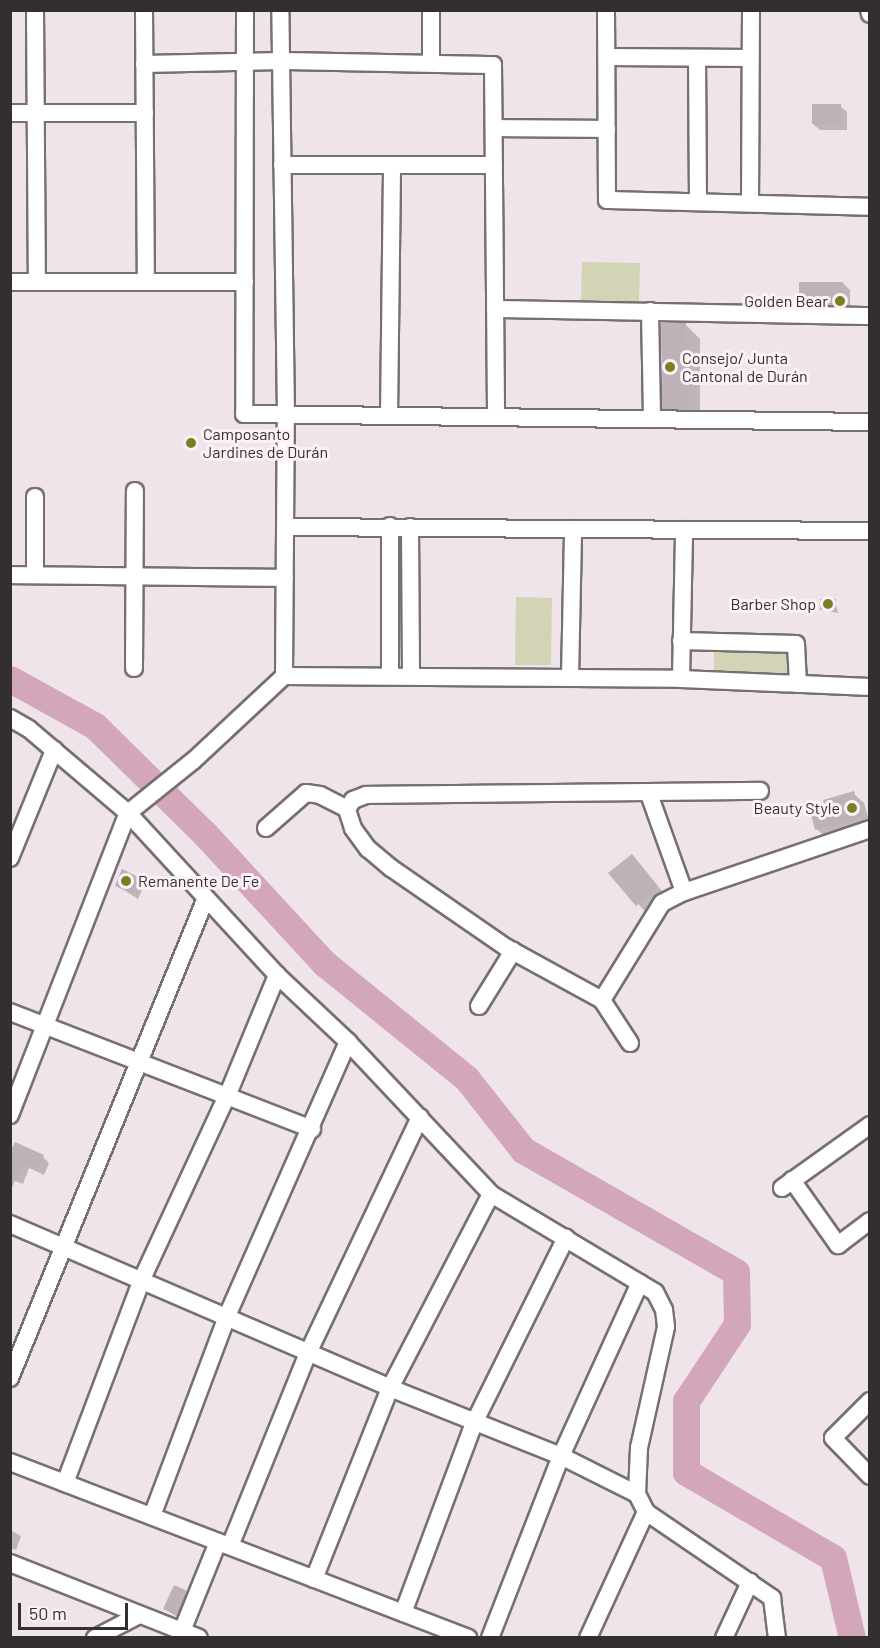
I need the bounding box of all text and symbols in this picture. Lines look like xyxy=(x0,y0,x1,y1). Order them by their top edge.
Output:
place label: Golden Bear xyxy=(744,291,828,311)
marker: Golden Bear xyxy=(833,294,847,308)
place label: Consejo/ Junta Cantonal de Durán xyxy=(682,348,808,386)
marker: Consejo/ Junta Cantonal de Durán xyxy=(663,360,677,374)
place label: Camposanto Jardines de Durán xyxy=(203,424,328,462)
marker: Camposanto Jardines de Durán xyxy=(184,436,198,450)
place label: Barber Shop xyxy=(730,594,816,614)
marker: Barber Shop xyxy=(821,597,835,611)
place label: Beauty Style xyxy=(754,798,840,818)
marker: Beauty Style xyxy=(845,801,859,815)
place label: Remanente De Fe xyxy=(138,871,259,891)
marker: Remanente De Fe xyxy=(119,874,133,888)
scale bar xyxy=(21,1591,130,1629)
text: 50 m xyxy=(29,1602,67,1624)

